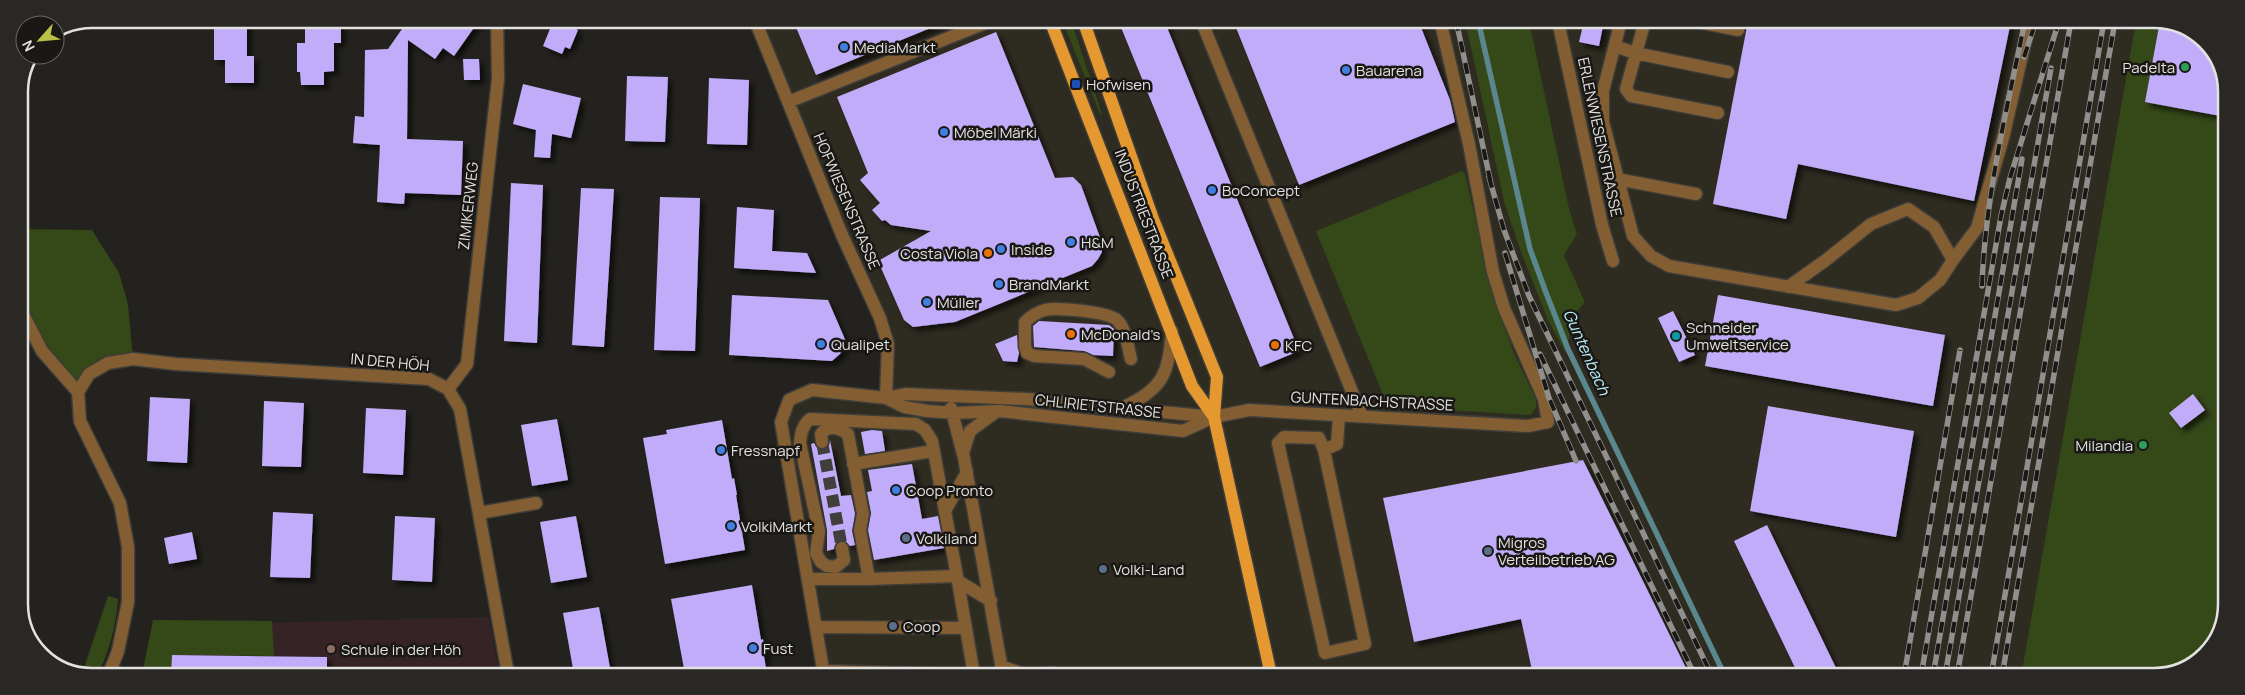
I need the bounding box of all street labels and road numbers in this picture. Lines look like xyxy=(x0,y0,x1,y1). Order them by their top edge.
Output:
street label: ERLENWIESENSTRASSE xyxy=(1573,55,1627,219)
street label: HOFWIESENSTRASSE xyxy=(809,129,885,273)
street label: INDUSTRIESTRASSE xyxy=(1110,146,1178,282)
street label: ZIMIKERWEG xyxy=(453,161,483,251)
street label: IN DER HÖH xyxy=(350,348,430,376)
street label: GUNTENBACHSTRASSE xyxy=(1290,386,1454,416)
street label: CHLIRIETSTRASSE xyxy=(1034,389,1162,423)

